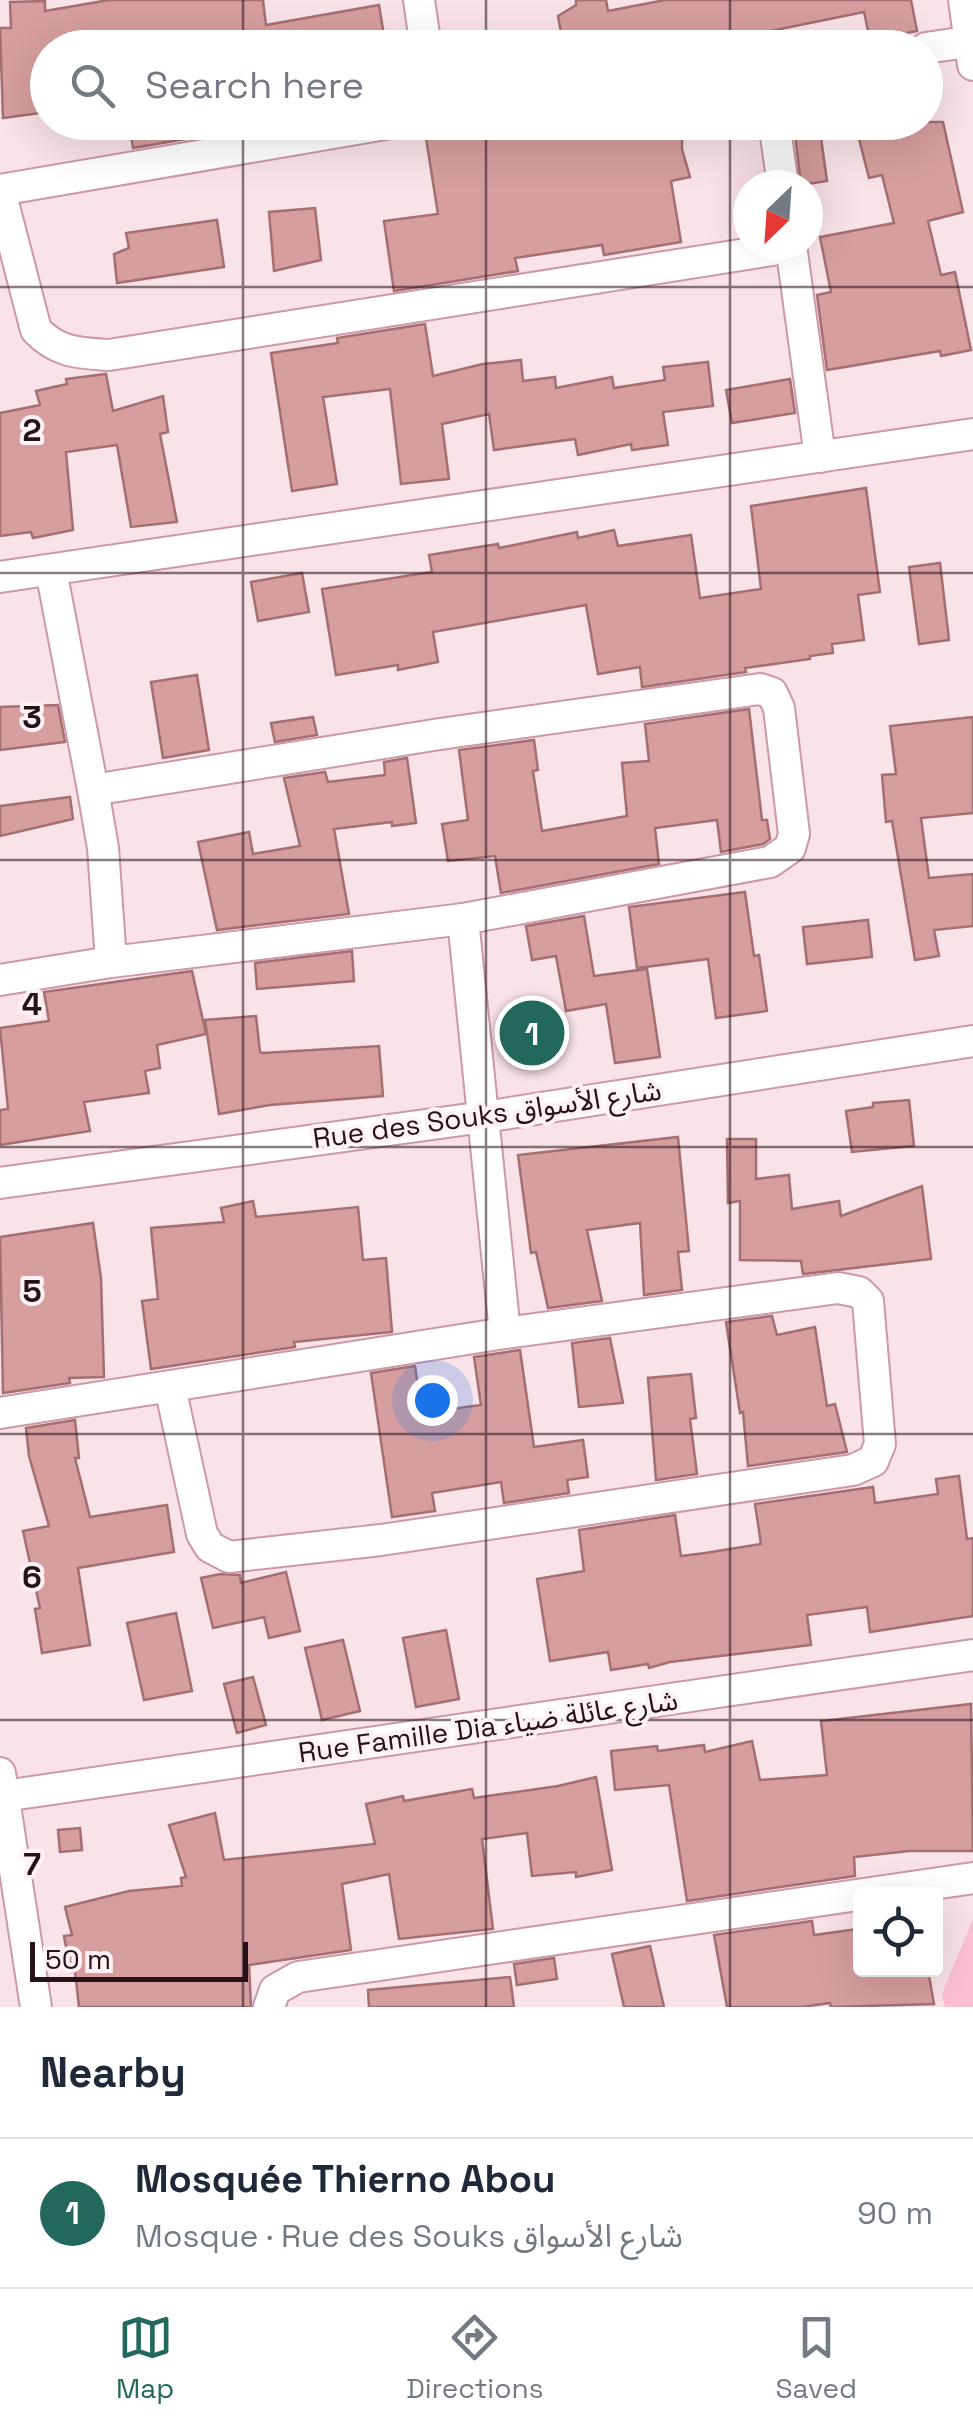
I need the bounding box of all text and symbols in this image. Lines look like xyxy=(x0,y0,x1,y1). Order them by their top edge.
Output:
search box xyxy=(30,30,943,140)
icon: search xyxy=(65,58,120,113)
text: Search here xyxy=(145,61,364,109)
north arrow xyxy=(733,170,823,260)
text: 2 xyxy=(22,410,42,450)
text: 3 xyxy=(22,697,42,737)
text: 4 xyxy=(22,984,42,1024)
pin: 1 xyxy=(500,996,564,1070)
street label: Rue des Souks شارع الأسواق xyxy=(310,1072,664,1159)
text: 5 xyxy=(22,1271,42,1311)
your location xyxy=(407,1375,458,1426)
text: 6 xyxy=(22,1557,42,1597)
street label: Rue Famille Dia شارع عائلة ضياء xyxy=(296,1682,680,1773)
text: 7 xyxy=(23,1844,41,1884)
map controls xyxy=(853,1887,943,1977)
button: locate xyxy=(853,1887,943,1977)
scale bar xyxy=(30,1937,248,1982)
text: 50 m xyxy=(45,1941,111,1977)
text: Nearby xyxy=(40,2046,186,2099)
text: Mosquée Thierno Abou xyxy=(135,2155,555,2203)
text: 1 xyxy=(65,2193,80,2233)
text: 90 m xyxy=(857,2193,933,2233)
text: Mosque · Rue des Souks شارع الأسواق xyxy=(135,2216,683,2256)
tab: Map xyxy=(116,2310,174,2406)
tab: Directions xyxy=(406,2310,543,2406)
tab: Saved xyxy=(775,2310,857,2406)

